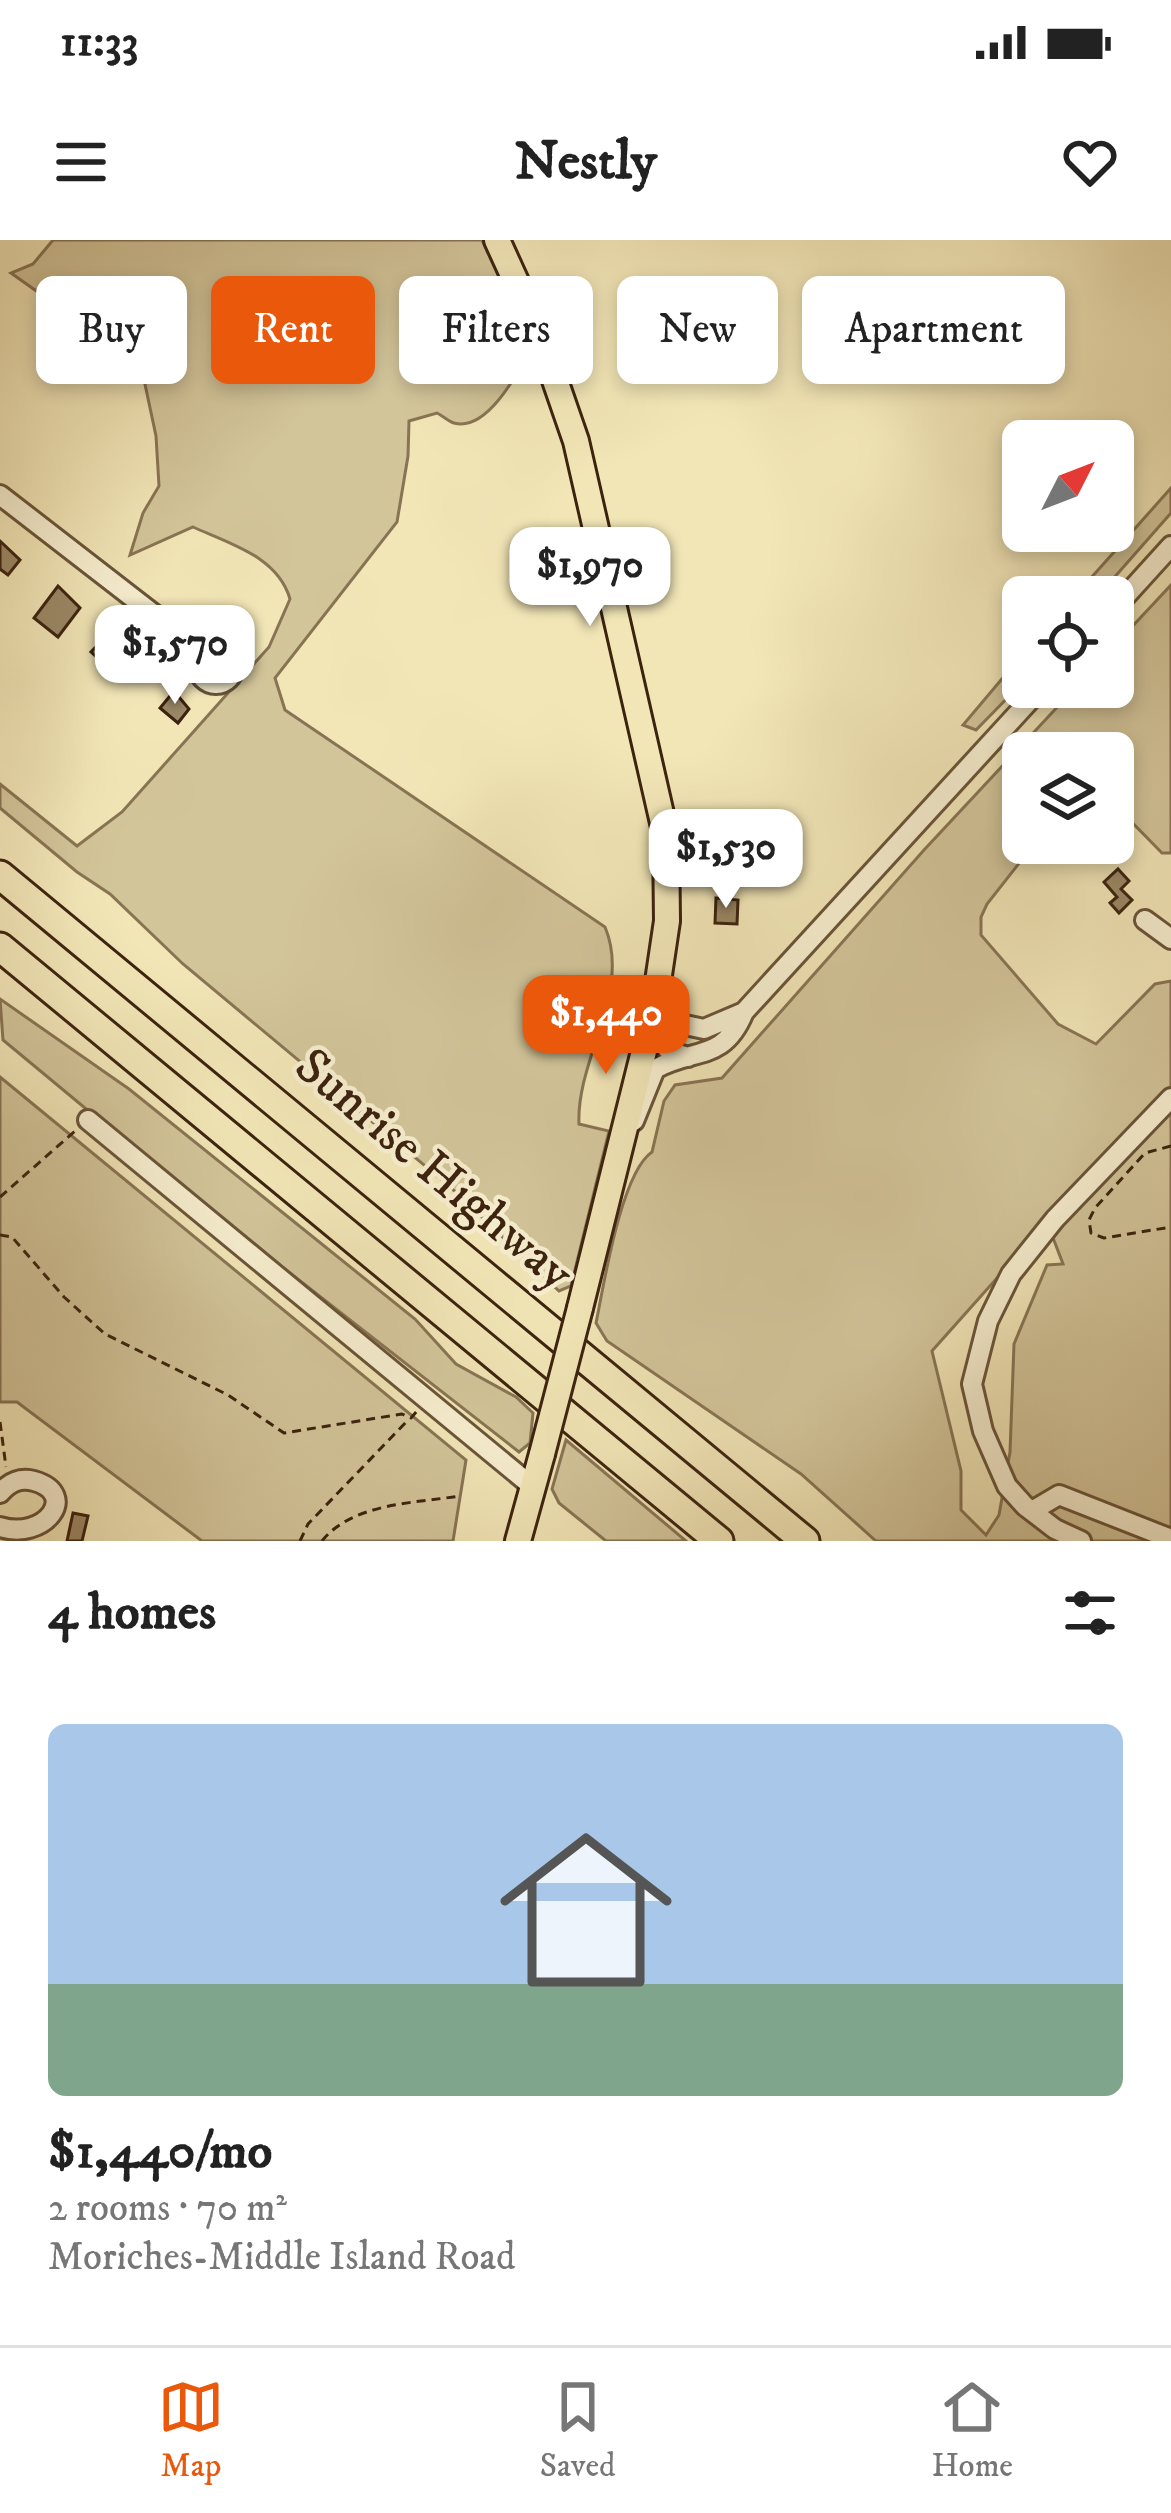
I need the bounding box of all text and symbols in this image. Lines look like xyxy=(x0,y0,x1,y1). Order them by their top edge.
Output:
text: 11:33 xyxy=(60,14,138,70)
icon: menu xyxy=(48,129,114,195)
text: Nestly xyxy=(514,129,657,196)
icon: heart xyxy=(1057,129,1123,195)
chip: Buy xyxy=(36,276,187,384)
chip: Rent xyxy=(211,276,375,384)
chip: Filters xyxy=(399,276,593,384)
chip: New xyxy=(617,276,778,384)
chip: Apartment xyxy=(802,276,1065,384)
north arrow xyxy=(1002,420,1134,552)
map controls xyxy=(1002,420,1134,864)
pin: $1,970 xyxy=(492,527,688,629)
text: $1,970 xyxy=(536,541,644,590)
button: locate xyxy=(1002,576,1134,708)
pin: $1,570 xyxy=(77,605,273,707)
text: $1,570 xyxy=(122,619,228,668)
button: layers xyxy=(1002,732,1134,864)
pin: $1,530 xyxy=(628,809,824,911)
text: $1,530 xyxy=(676,823,776,872)
pin: $1,440 xyxy=(508,975,704,1077)
text: $1,440 xyxy=(550,989,662,1038)
street label: Sunrise Highway xyxy=(281,1035,587,1306)
icon: filters xyxy=(1057,1580,1123,1646)
text: 4 homes xyxy=(48,1581,216,1645)
icon: home xyxy=(478,1802,694,2018)
text: $1,440/mo xyxy=(48,2120,272,2184)
text: 2 rooms · 70 m² xyxy=(48,2184,287,2233)
text: Moriches-Middle Island Road xyxy=(48,2233,516,2282)
tab: Map xyxy=(158,2374,224,2487)
tab: Saved xyxy=(540,2374,616,2487)
tab: Home xyxy=(931,2374,1013,2487)

